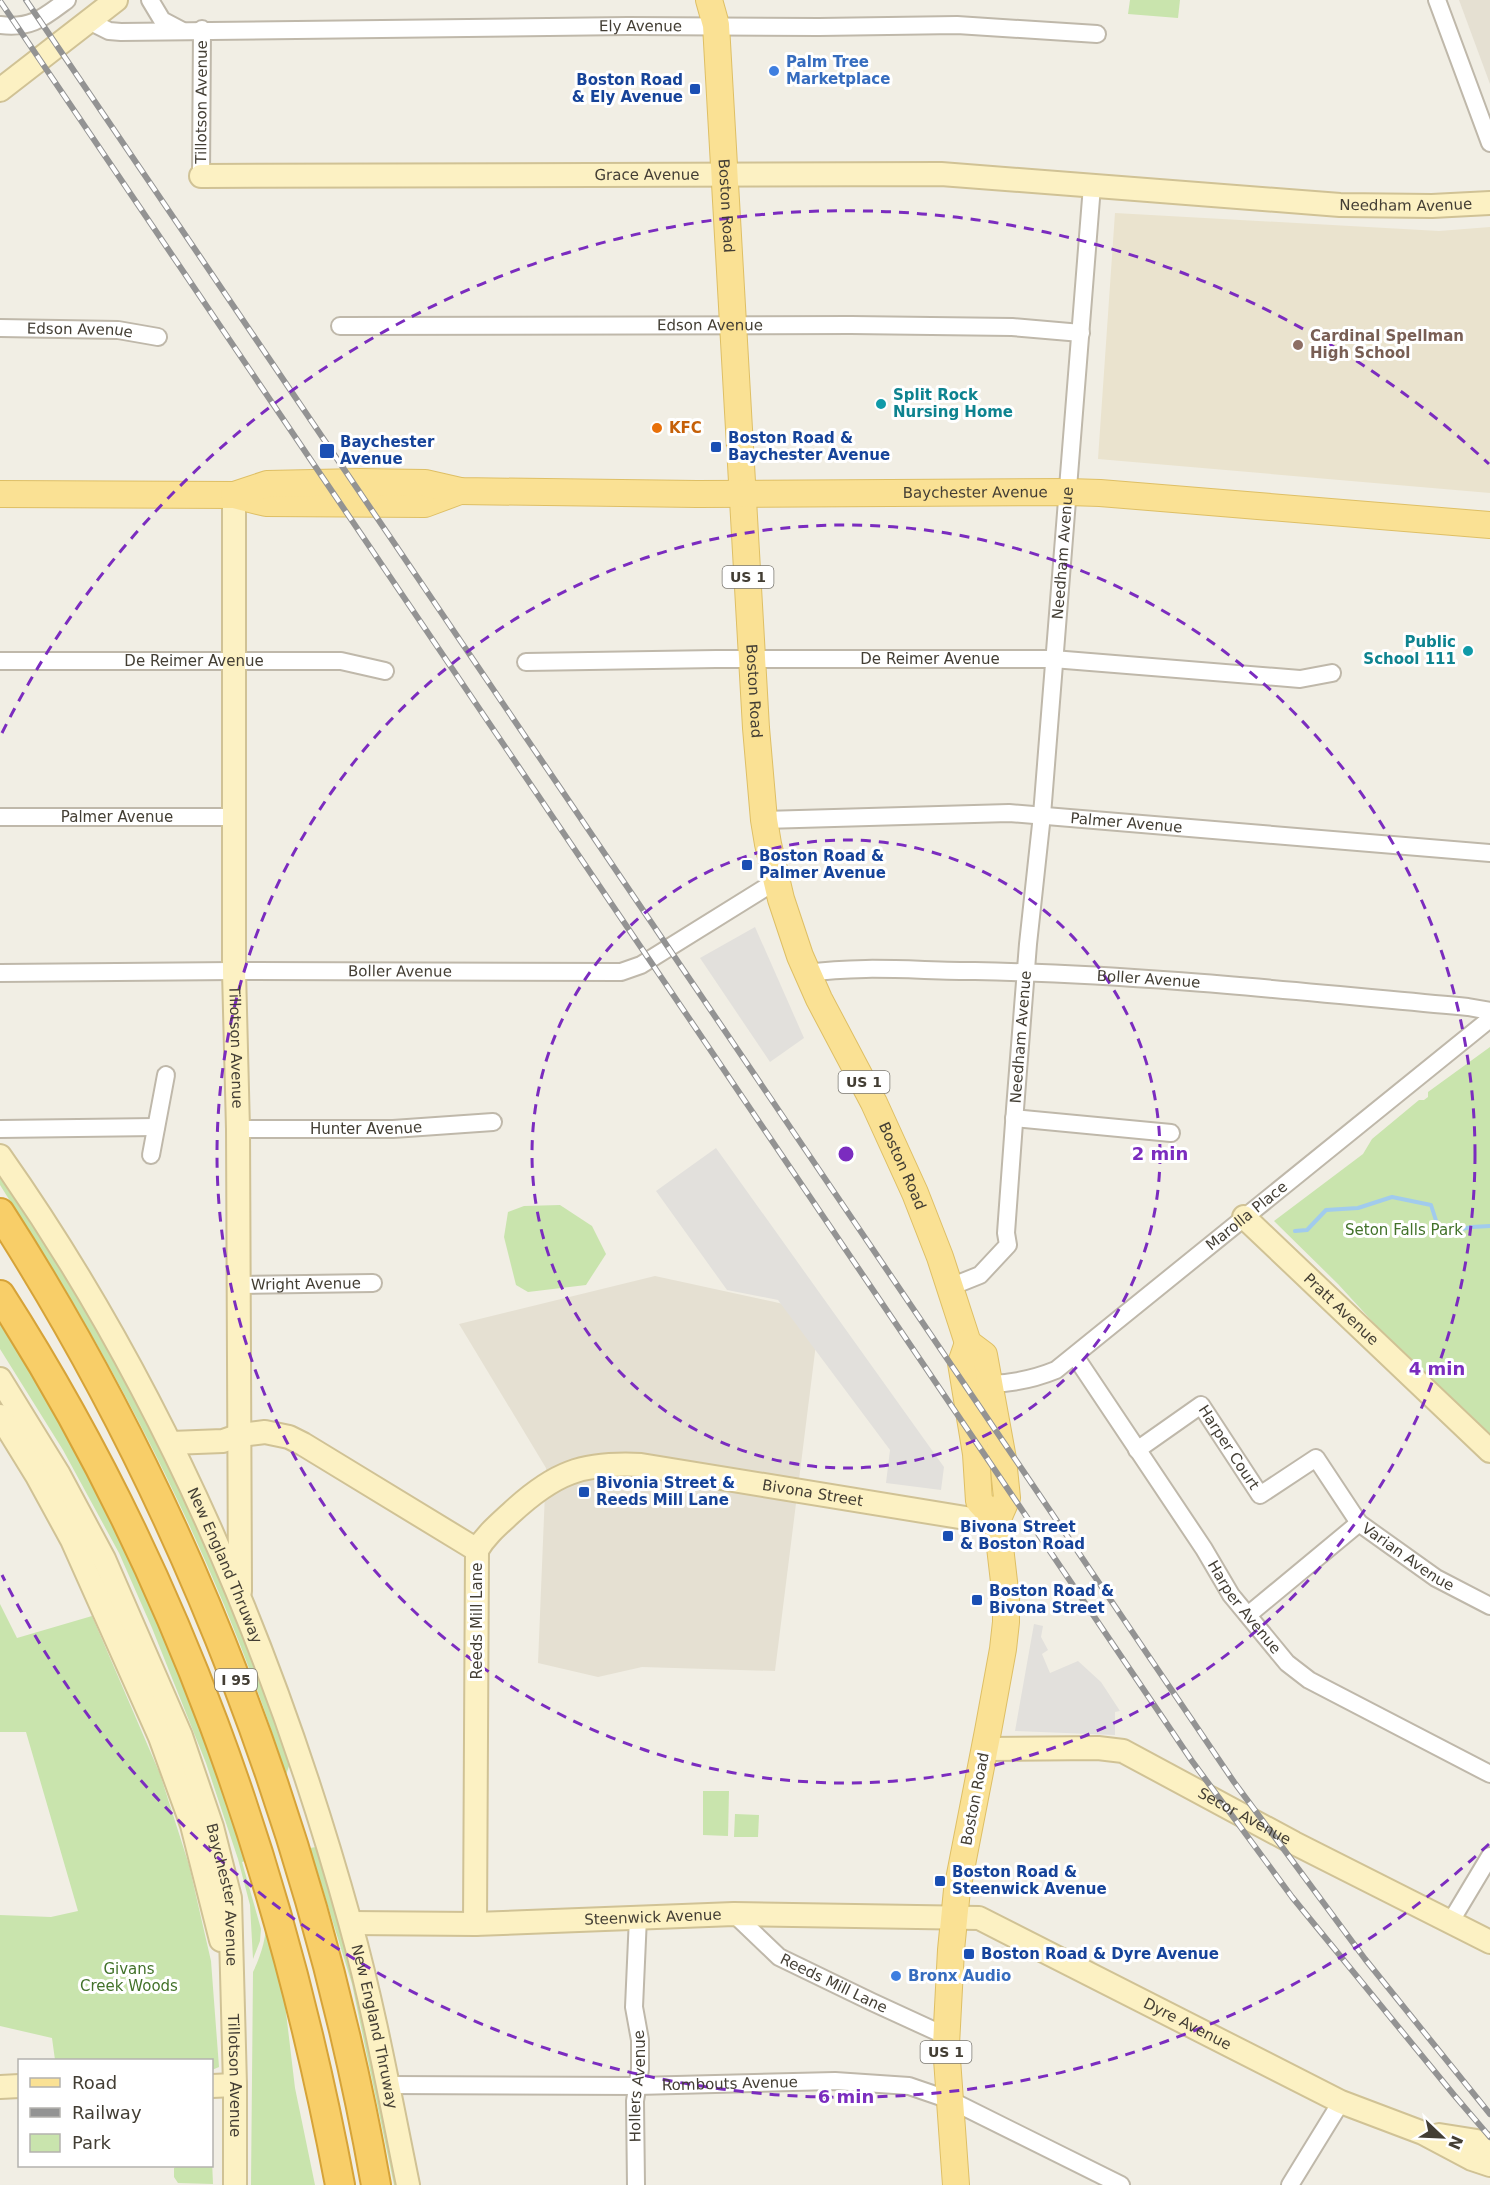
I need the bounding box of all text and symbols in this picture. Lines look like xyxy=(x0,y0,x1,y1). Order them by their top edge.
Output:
street label: Ely Avenue xyxy=(599,17,682,35)
street label: Tillotson Avenue xyxy=(192,40,211,165)
place label: Palm Tree Marketplace xyxy=(786,53,890,88)
marker: Palm Tree Marketplace xyxy=(767,64,781,78)
place label: Boston Road & Ely Avenue xyxy=(572,71,683,106)
marker: Boston Road & Ely Avenue xyxy=(688,82,702,96)
street label: Boston Road xyxy=(715,158,738,253)
street label: Grace Avenue xyxy=(594,166,700,184)
street label: Needham Avenue xyxy=(1339,195,1473,215)
street label: Edson Avenue xyxy=(657,316,763,334)
street label: Edson Avenue xyxy=(27,319,134,341)
place label: Cardinal Spellman High School xyxy=(1310,327,1464,362)
marker: Cardinal Spellman High School xyxy=(1291,338,1305,352)
place label: Split Rock Nursing Home xyxy=(893,386,1013,421)
marker: Split Rock Nursing Home xyxy=(874,397,888,411)
place label: KFC xyxy=(669,419,702,437)
marker: KFC xyxy=(650,421,664,435)
place label: Boston Road & Baychester Avenue xyxy=(728,429,890,464)
place label: Baychester Avenue xyxy=(340,433,435,468)
marker: Boston Road & Baychester Avenue xyxy=(709,440,723,454)
marker: Baychester Avenue xyxy=(318,442,336,460)
street label: Baychester Avenue xyxy=(903,483,1048,502)
street label: Needham Avenue xyxy=(1049,486,1077,620)
road number: US 1 xyxy=(722,566,774,588)
place label: Public School 111 xyxy=(1363,633,1456,668)
street label: Boston Road xyxy=(742,643,766,739)
marker: Public School 111 xyxy=(1461,644,1475,658)
street label: De Reimer Avenue xyxy=(860,650,1000,668)
street label: De Reimer Avenue xyxy=(124,652,264,670)
street label: Palmer Avenue xyxy=(61,808,173,826)
street label: Palmer Avenue xyxy=(1070,809,1183,836)
place label: Boston Road & Palmer Avenue xyxy=(759,847,886,882)
marker: Boston Road & Palmer Avenue xyxy=(740,858,754,872)
street label: Boller Avenue xyxy=(348,962,452,981)
street label: Boller Avenue xyxy=(1096,967,1201,992)
street label: Needham Avenue xyxy=(1006,970,1035,1104)
street label: Tillotson Avenue xyxy=(225,984,246,1109)
road number: US 1 xyxy=(838,1071,890,1093)
street label: Hunter Avenue xyxy=(310,1118,423,1138)
street label: Boston Road xyxy=(875,1119,930,1212)
text: 2 min xyxy=(1132,1143,1188,1164)
centre of rings xyxy=(836,1144,856,1164)
street label: Marolla Place xyxy=(1202,1178,1291,1254)
park label: Seton Falls Park xyxy=(1345,1221,1463,1239)
street label: Pratt Avenue xyxy=(1300,1270,1382,1349)
street label: Wright Avenue xyxy=(251,1274,361,1294)
text: 4 min xyxy=(1409,1358,1465,1379)
street label: Harper Court xyxy=(1195,1402,1263,1493)
place label: Bivonia Street & Reeds Mill Lane xyxy=(596,1474,735,1509)
street label: Bivona Street xyxy=(761,1476,864,1510)
street label: New England Thruway xyxy=(183,1485,266,1646)
marker: Bivonia Street & Reeds Mill Lane xyxy=(577,1485,591,1499)
place label: Bivona Street & Boston Road xyxy=(960,1518,1085,1553)
street label: Varian Avenue xyxy=(1359,1519,1457,1595)
marker: Bivona Street & Boston Road xyxy=(941,1529,955,1543)
street label: Harper Avenue xyxy=(1204,1557,1285,1658)
street label: Reeds Mill Lane xyxy=(468,1563,486,1679)
place label: Boston Road & Bivona Street xyxy=(989,1582,1114,1617)
marker: Boston Road & Bivona Street xyxy=(970,1593,984,1607)
road number: I 95 xyxy=(215,1669,257,1691)
street label: Boston Road xyxy=(957,1751,993,1847)
street label: Secor Avenue xyxy=(1195,1784,1294,1849)
street label: Baychester Avenue xyxy=(202,1821,241,1966)
place label: Boston Road & Steenwick Avenue xyxy=(952,1863,1107,1898)
marker: Boston Road & Steenwick Avenue xyxy=(933,1874,947,1888)
street label: Steenwick Avenue xyxy=(584,1905,722,1929)
street label: New England Thruway xyxy=(347,1943,402,2111)
place label: Boston Road & Dyre Avenue xyxy=(981,1945,1219,1963)
marker: Boston Road & Dyre Avenue xyxy=(962,1947,976,1961)
street label: Reeds Mill Lane xyxy=(777,1950,890,2017)
park label: Givans Creek Woods xyxy=(80,1960,178,1995)
place label: Bronx Audio xyxy=(908,1967,1011,1985)
marker: Bronx Audio xyxy=(889,1969,903,1983)
street label: Dyre Avenue xyxy=(1140,1994,1234,2054)
street label: Tillotson Avenue xyxy=(224,2013,244,2137)
street label: Hollers Avenue xyxy=(626,2029,649,2142)
road number: US 1 xyxy=(920,2041,972,2063)
legend xyxy=(18,2059,213,2167)
text: Road xyxy=(72,2072,117,2093)
street label: Rombouts Avenue xyxy=(662,2073,798,2094)
text: 6 min xyxy=(818,2086,874,2107)
text: Railway xyxy=(72,2102,142,2123)
north arrow xyxy=(1412,2107,1472,2167)
text: Park xyxy=(72,2132,111,2153)
text: N xyxy=(1444,2133,1467,2153)

